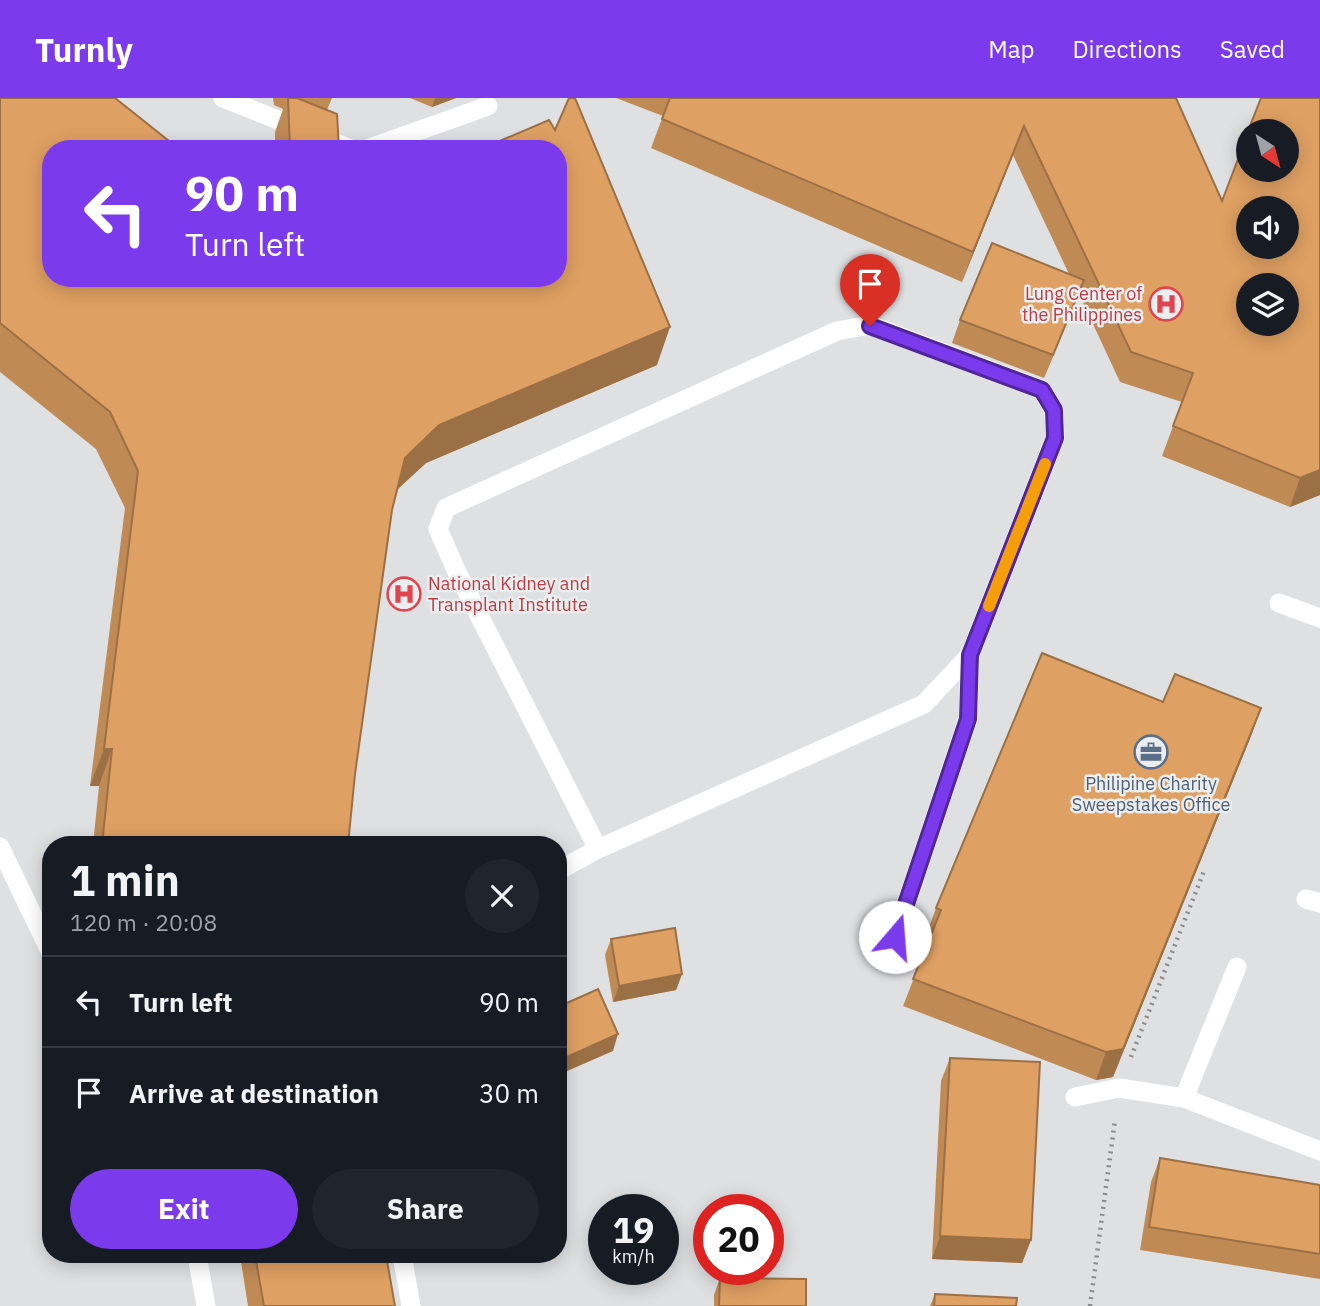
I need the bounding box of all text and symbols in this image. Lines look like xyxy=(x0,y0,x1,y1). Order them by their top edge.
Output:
text: Turnly xyxy=(35,28,133,71)
text: Map xyxy=(988,33,1034,65)
text: Directions xyxy=(1072,33,1182,65)
text: Saved xyxy=(1220,33,1285,65)
north arrow xyxy=(1236,119,1298,182)
map controls xyxy=(1236,119,1299,336)
text: 90 m xyxy=(185,161,299,224)
icon: left xyxy=(70,168,161,259)
button: sound xyxy=(1236,196,1299,259)
text: Turn left xyxy=(185,223,305,265)
pin xyxy=(840,254,900,326)
icon: arrive xyxy=(851,265,889,303)
button: layers xyxy=(1236,273,1299,336)
place label: Lung Center of the Philippines xyxy=(1022,282,1142,326)
hospital icon: Lung Center of the Philippines xyxy=(1147,285,1185,323)
place label: National Kidney and Transplant Institute xyxy=(428,572,590,616)
hospital icon: National Kidney and Transplant Institute xyxy=(385,575,423,613)
office icon: Philipine Charity Sweepstakes Office xyxy=(1132,733,1170,771)
place label: Philipine Charity Sweepstakes Office xyxy=(1072,772,1230,816)
text: 1 min xyxy=(70,853,180,908)
button: close xyxy=(465,859,539,933)
position arrow xyxy=(858,900,932,974)
text: 120 m · 20:08 xyxy=(70,907,217,937)
icon: left xyxy=(70,983,108,1021)
text: Turn left xyxy=(129,985,232,1019)
text: 90 m xyxy=(479,985,539,1019)
icon: arrive xyxy=(70,1074,108,1112)
text: Arrive at destination xyxy=(129,1076,379,1110)
text: 30 m xyxy=(479,1076,539,1110)
button: Exit xyxy=(70,1169,298,1249)
button: Share xyxy=(312,1169,539,1249)
speed limit sign: 20 xyxy=(693,1194,784,1285)
text: 19 xyxy=(612,1207,655,1253)
text: km/h xyxy=(612,1245,655,1268)

